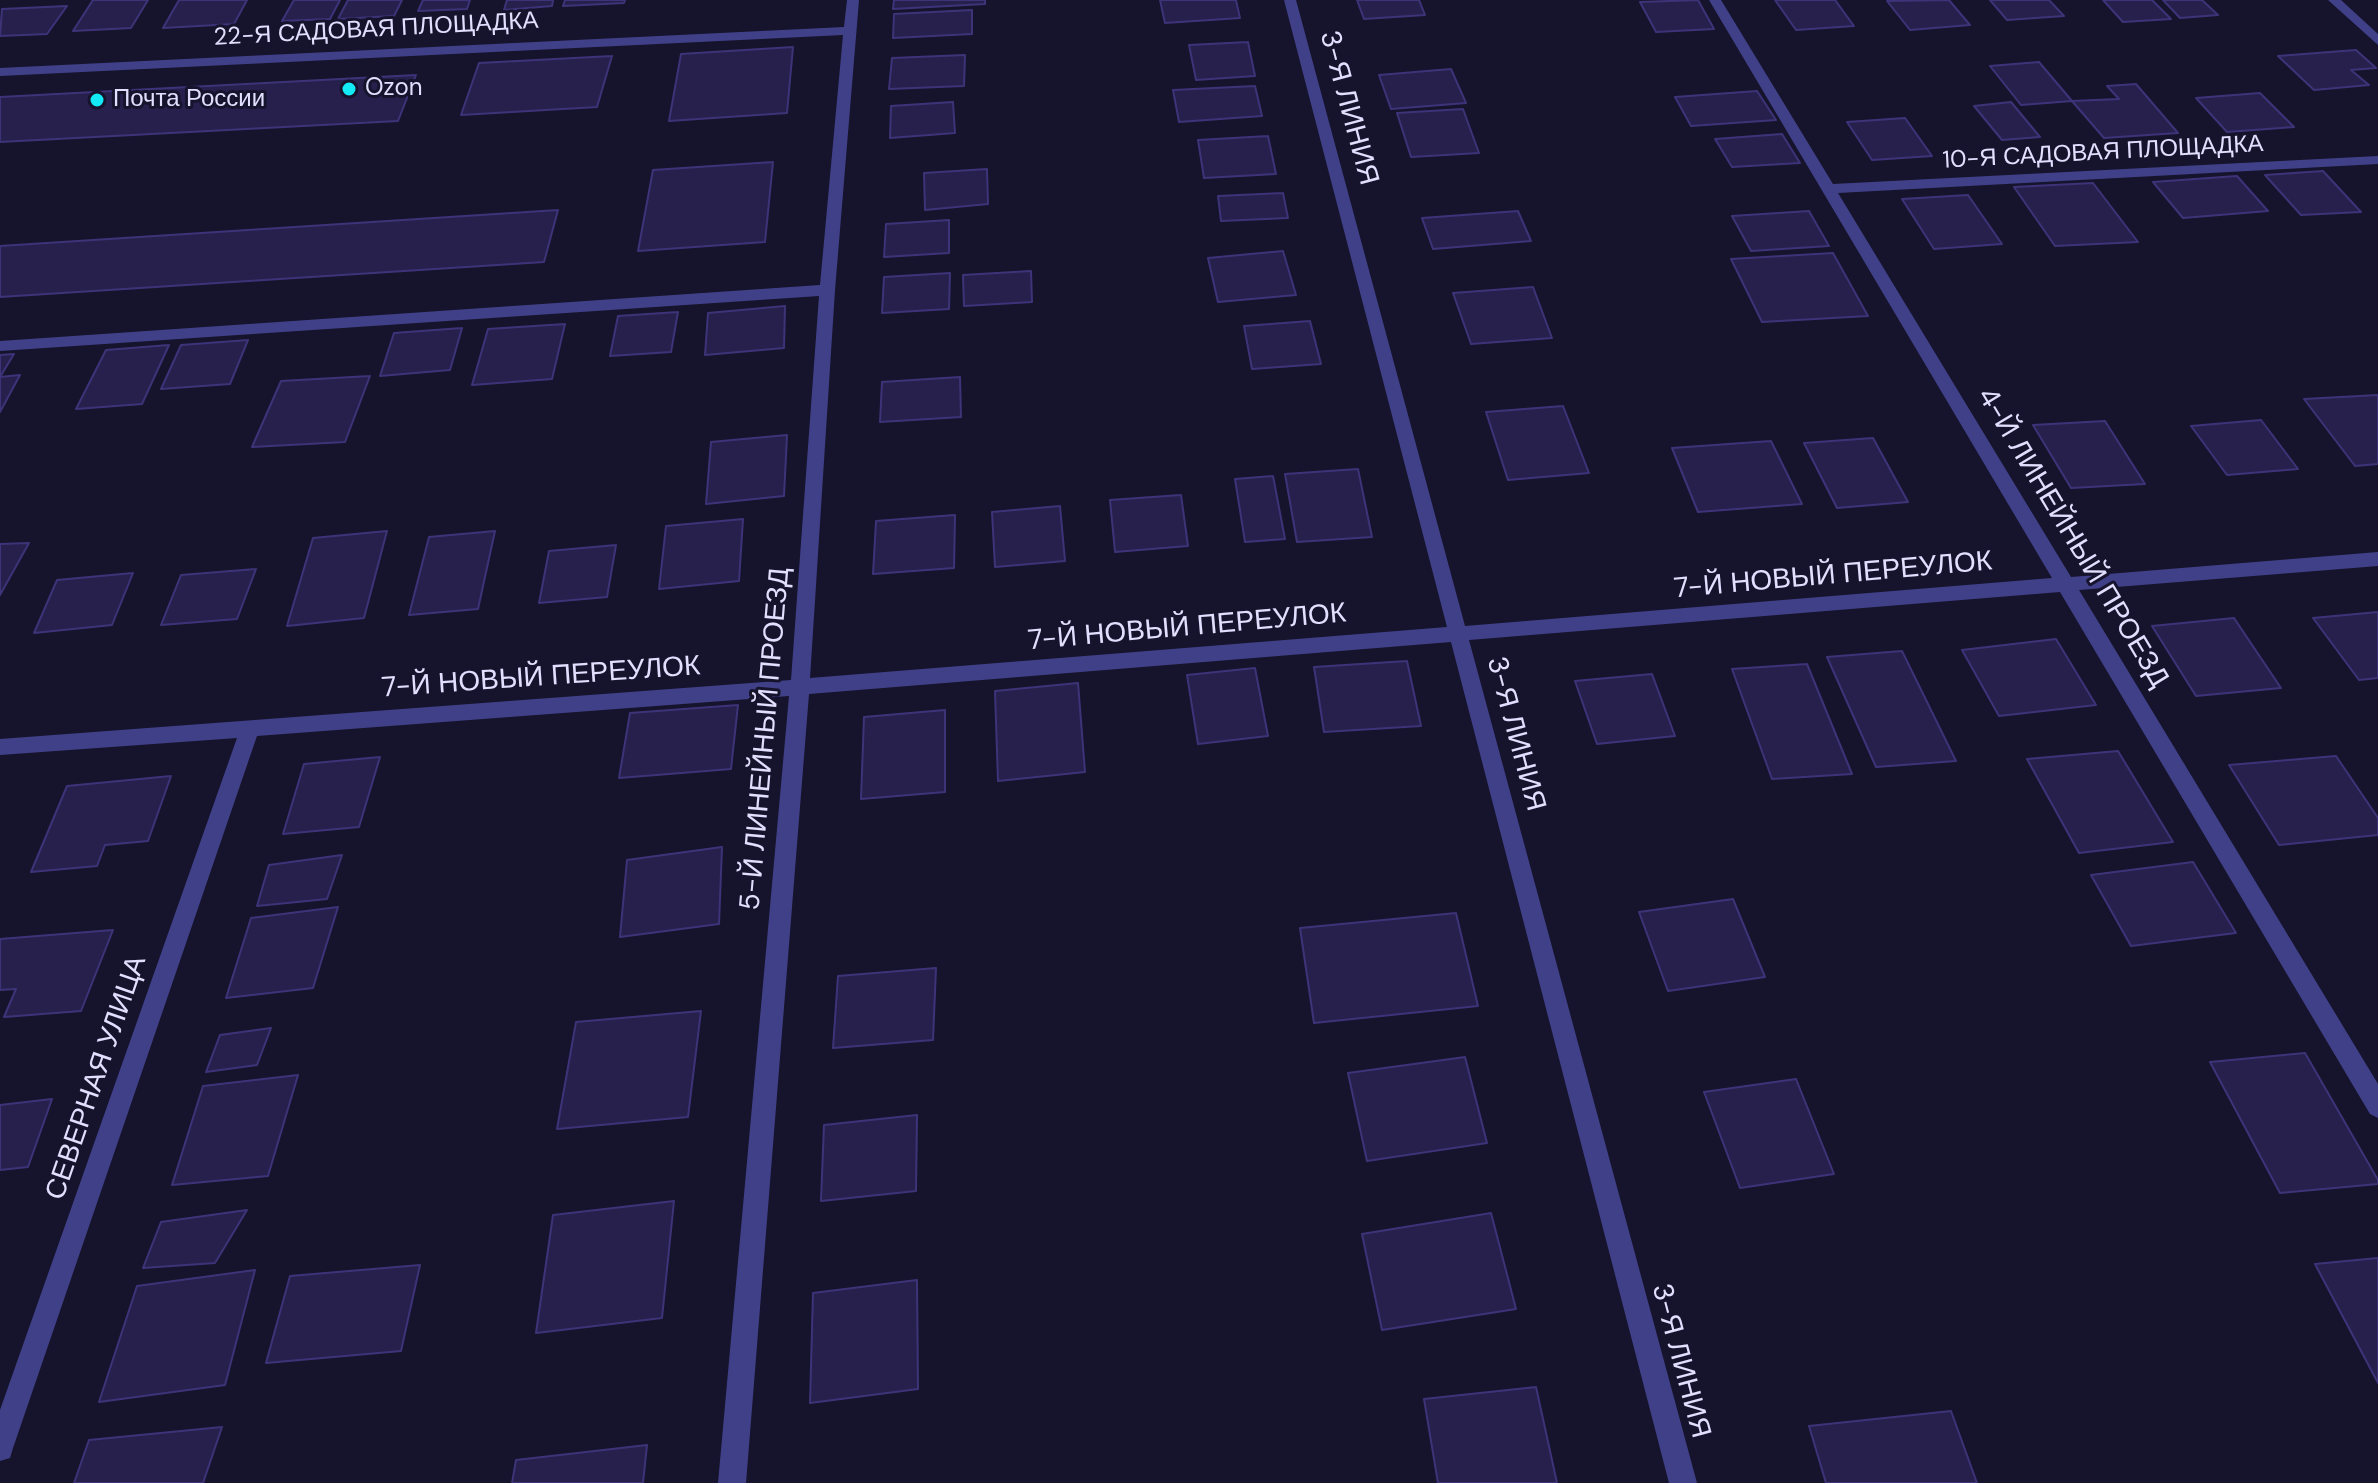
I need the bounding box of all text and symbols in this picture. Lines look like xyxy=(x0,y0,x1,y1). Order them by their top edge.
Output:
street label: 22-Я САДОВАЯ ПЛОЩАДКА xyxy=(213,7,539,53)
street label: 3-Я ЛИНИЯ xyxy=(1311,27,1385,189)
place label: Ozon xyxy=(365,75,423,103)
marker: Ozon xyxy=(340,80,358,98)
place label: Почта России xyxy=(113,86,265,114)
marker: Почта России xyxy=(88,91,106,109)
street label: 10-Я САДОВАЯ ПЛОЩАДКА xyxy=(1942,130,2264,176)
street label: 4-Й ЛИНЕЙНЫЙ ПРОЕЗД xyxy=(1969,382,2175,694)
street label: 7-Й НОВЫЙ ПЕРЕУЛОК xyxy=(1673,545,1993,607)
street label: 5-Й ЛИНЕЙНЫЙ ПРОЕЗД xyxy=(734,566,798,912)
street label: 7-Й НОВЫЙ ПЕРЕУЛОК xyxy=(1027,597,1347,659)
street label: 7-Й НОВЫЙ ПЕРЕУЛОК xyxy=(381,650,701,706)
street label: 3-Я ЛИНИЯ xyxy=(1478,653,1552,815)
street label: СЕВЕРНАЯ УЛИЦА xyxy=(39,951,155,1205)
street label: 3-Я ЛИНИЯ xyxy=(1643,1280,1717,1442)

